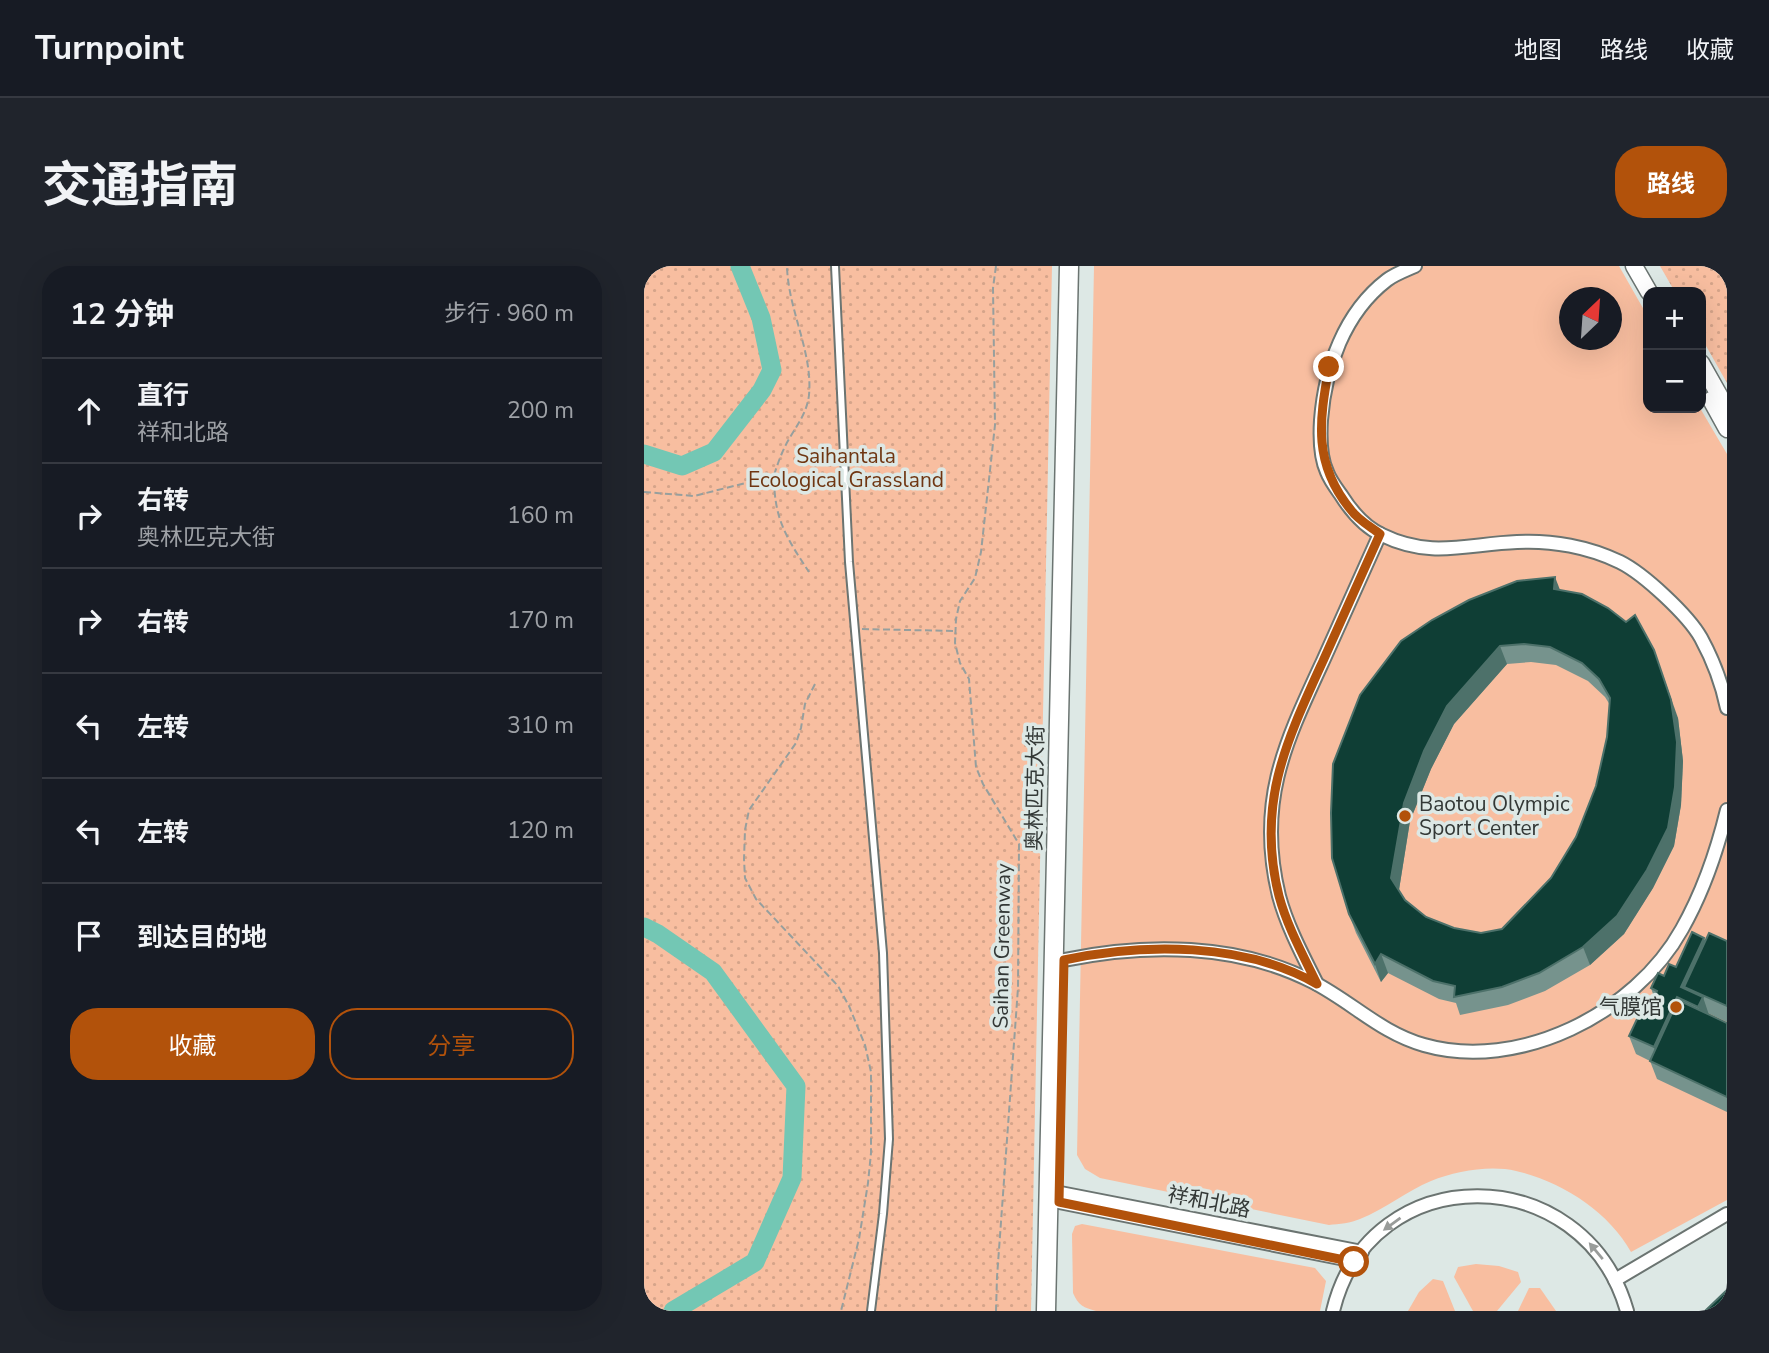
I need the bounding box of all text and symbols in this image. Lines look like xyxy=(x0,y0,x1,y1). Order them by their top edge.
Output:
text: Turnpoint xyxy=(35,26,184,71)
text: 地图 xyxy=(1514,34,1562,66)
text: 路线 xyxy=(1600,34,1648,66)
text: 收藏 xyxy=(1686,34,1734,66)
button: 路线 xyxy=(1615,146,1727,218)
text: 交通指南 xyxy=(42,152,238,219)
north arrow xyxy=(1559,287,1622,350)
map controls xyxy=(1643,287,1706,413)
button: + xyxy=(1643,287,1706,350)
text: 12 分钟 xyxy=(70,294,174,335)
text: 步行 · 960 m xyxy=(444,298,574,329)
button: − xyxy=(1643,350,1706,413)
route end xyxy=(1313,351,1344,382)
text: 直行 xyxy=(137,378,189,413)
icon: ahead xyxy=(70,392,108,430)
text: 200 m xyxy=(507,395,574,426)
text: 祥和北路 xyxy=(137,417,229,448)
park label: Saihantala Ecological Grassland xyxy=(748,442,944,494)
text: 右转 xyxy=(137,483,189,518)
icon: right xyxy=(70,497,108,535)
text: 160 m xyxy=(507,500,574,531)
text: 奥林匹克大街 xyxy=(137,522,275,553)
icon: right xyxy=(70,602,108,640)
text: 右转 xyxy=(137,605,189,640)
text: 170 m xyxy=(507,605,574,636)
icon: left xyxy=(70,707,108,745)
text: 左转 xyxy=(137,710,189,745)
text: 310 m xyxy=(507,710,574,741)
street label: 奥林匹克大街 xyxy=(1020,725,1050,851)
place label: Baotou Olympic Sport Center xyxy=(1419,790,1570,842)
marker: Baotou Olympic Sport Center xyxy=(1397,808,1413,824)
icon: left xyxy=(70,812,108,850)
text: 左转 xyxy=(137,815,189,850)
text: 120 m xyxy=(507,815,574,846)
street label: Saihan Greenway xyxy=(987,863,1017,1029)
icon: arrive xyxy=(70,917,108,955)
text: 到达目的地 xyxy=(137,920,267,955)
place label: 气膜馆 xyxy=(1599,993,1662,1021)
marker: 气膜馆 xyxy=(1668,999,1684,1015)
button: 收藏 xyxy=(70,1008,315,1080)
button: 分享 xyxy=(329,1008,574,1080)
street label: 祥和北路 xyxy=(1165,1180,1253,1224)
one-way arrow xyxy=(1383,1217,1401,1231)
one-way arrow xyxy=(1588,1242,1604,1260)
route start xyxy=(1338,1246,1369,1277)

